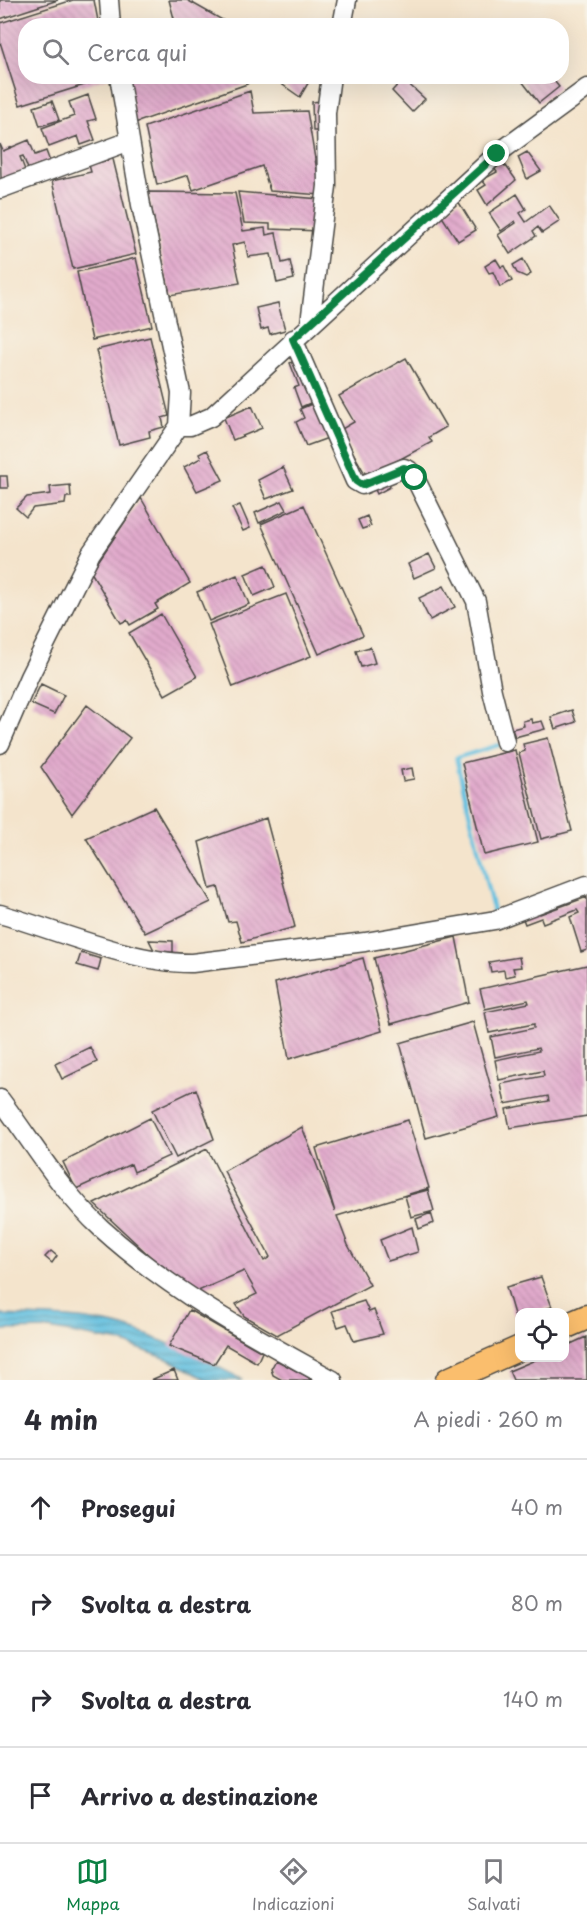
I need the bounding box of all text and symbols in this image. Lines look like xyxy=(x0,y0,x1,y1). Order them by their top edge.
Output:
search box xyxy=(18,18,569,84)
icon: search xyxy=(39,35,72,68)
text: Cerca qui xyxy=(87,35,187,68)
route end xyxy=(483,140,509,166)
route start xyxy=(401,464,427,490)
map controls xyxy=(515,1308,569,1362)
button: locate xyxy=(515,1308,569,1362)
text: 4 min xyxy=(24,1400,98,1439)
text: A piedi · 260 m xyxy=(413,1404,563,1434)
icon: ahead xyxy=(24,1491,57,1524)
text: Prosegui xyxy=(81,1491,175,1524)
text: 40 m xyxy=(511,1492,563,1522)
icon: right xyxy=(24,1587,57,1620)
text: Svolta a destra xyxy=(81,1587,251,1620)
text: 80 m xyxy=(511,1588,563,1618)
icon: right xyxy=(24,1683,57,1716)
text: Svolta a destra xyxy=(81,1683,251,1716)
text: 140 m xyxy=(503,1684,563,1714)
icon: arrive xyxy=(24,1779,57,1812)
text: Arrivo a destinazione xyxy=(81,1779,318,1812)
tab: Mappa xyxy=(66,1855,120,1915)
tab: Indicazioni xyxy=(252,1855,334,1915)
tab: Salvati xyxy=(467,1855,521,1915)

